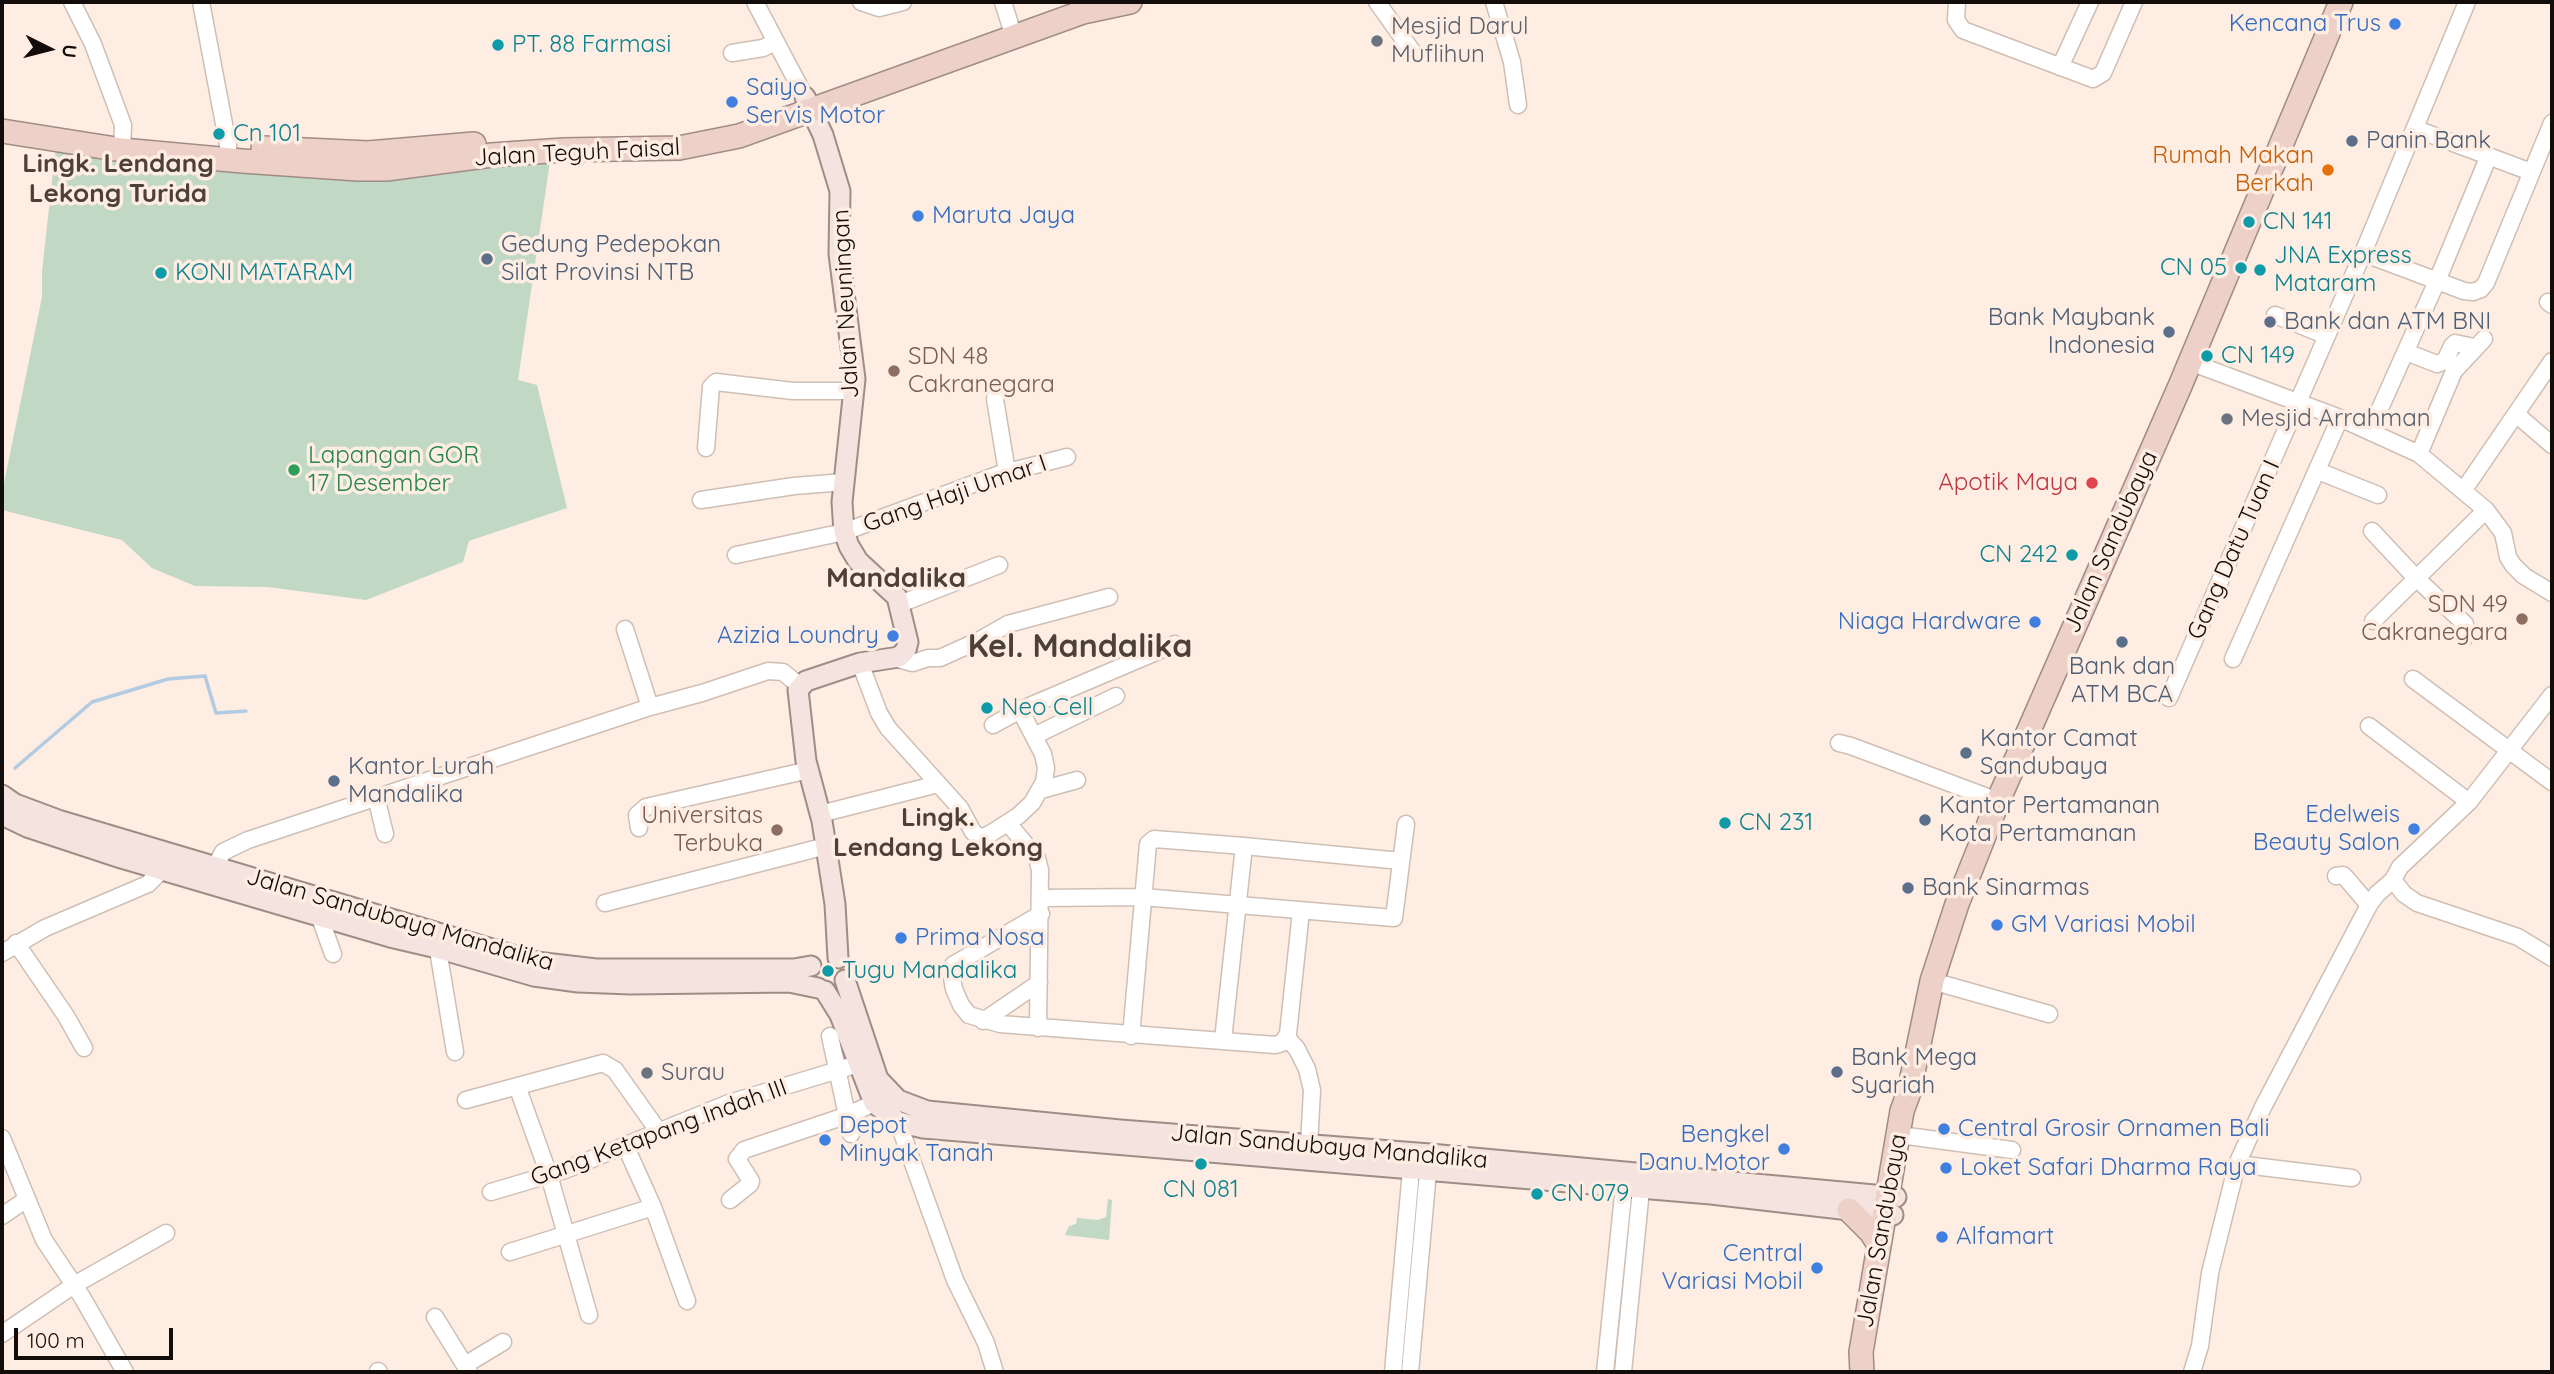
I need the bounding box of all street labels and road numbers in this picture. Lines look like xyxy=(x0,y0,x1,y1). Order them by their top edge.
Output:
street label: Jalan Teguh Faisal xyxy=(473,133,681,173)
street label: Jalan Neuningan xyxy=(827,209,865,399)
street label: Jalan Sandubaya xyxy=(2058,446,2164,638)
street label: Gang Haji Umar I xyxy=(859,449,1051,539)
street label: Gang Datu Tuan I xyxy=(2182,456,2286,644)
street label: Jalan Sandubaya Mandalika xyxy=(243,862,557,978)
street label: Gang Ketapang Indah III xyxy=(527,1073,791,1193)
street label: Jalan Sandubaya Mandalika xyxy=(1169,1119,1489,1175)
street label: Jalan Sandubaya xyxy=(1851,1132,1913,1330)

